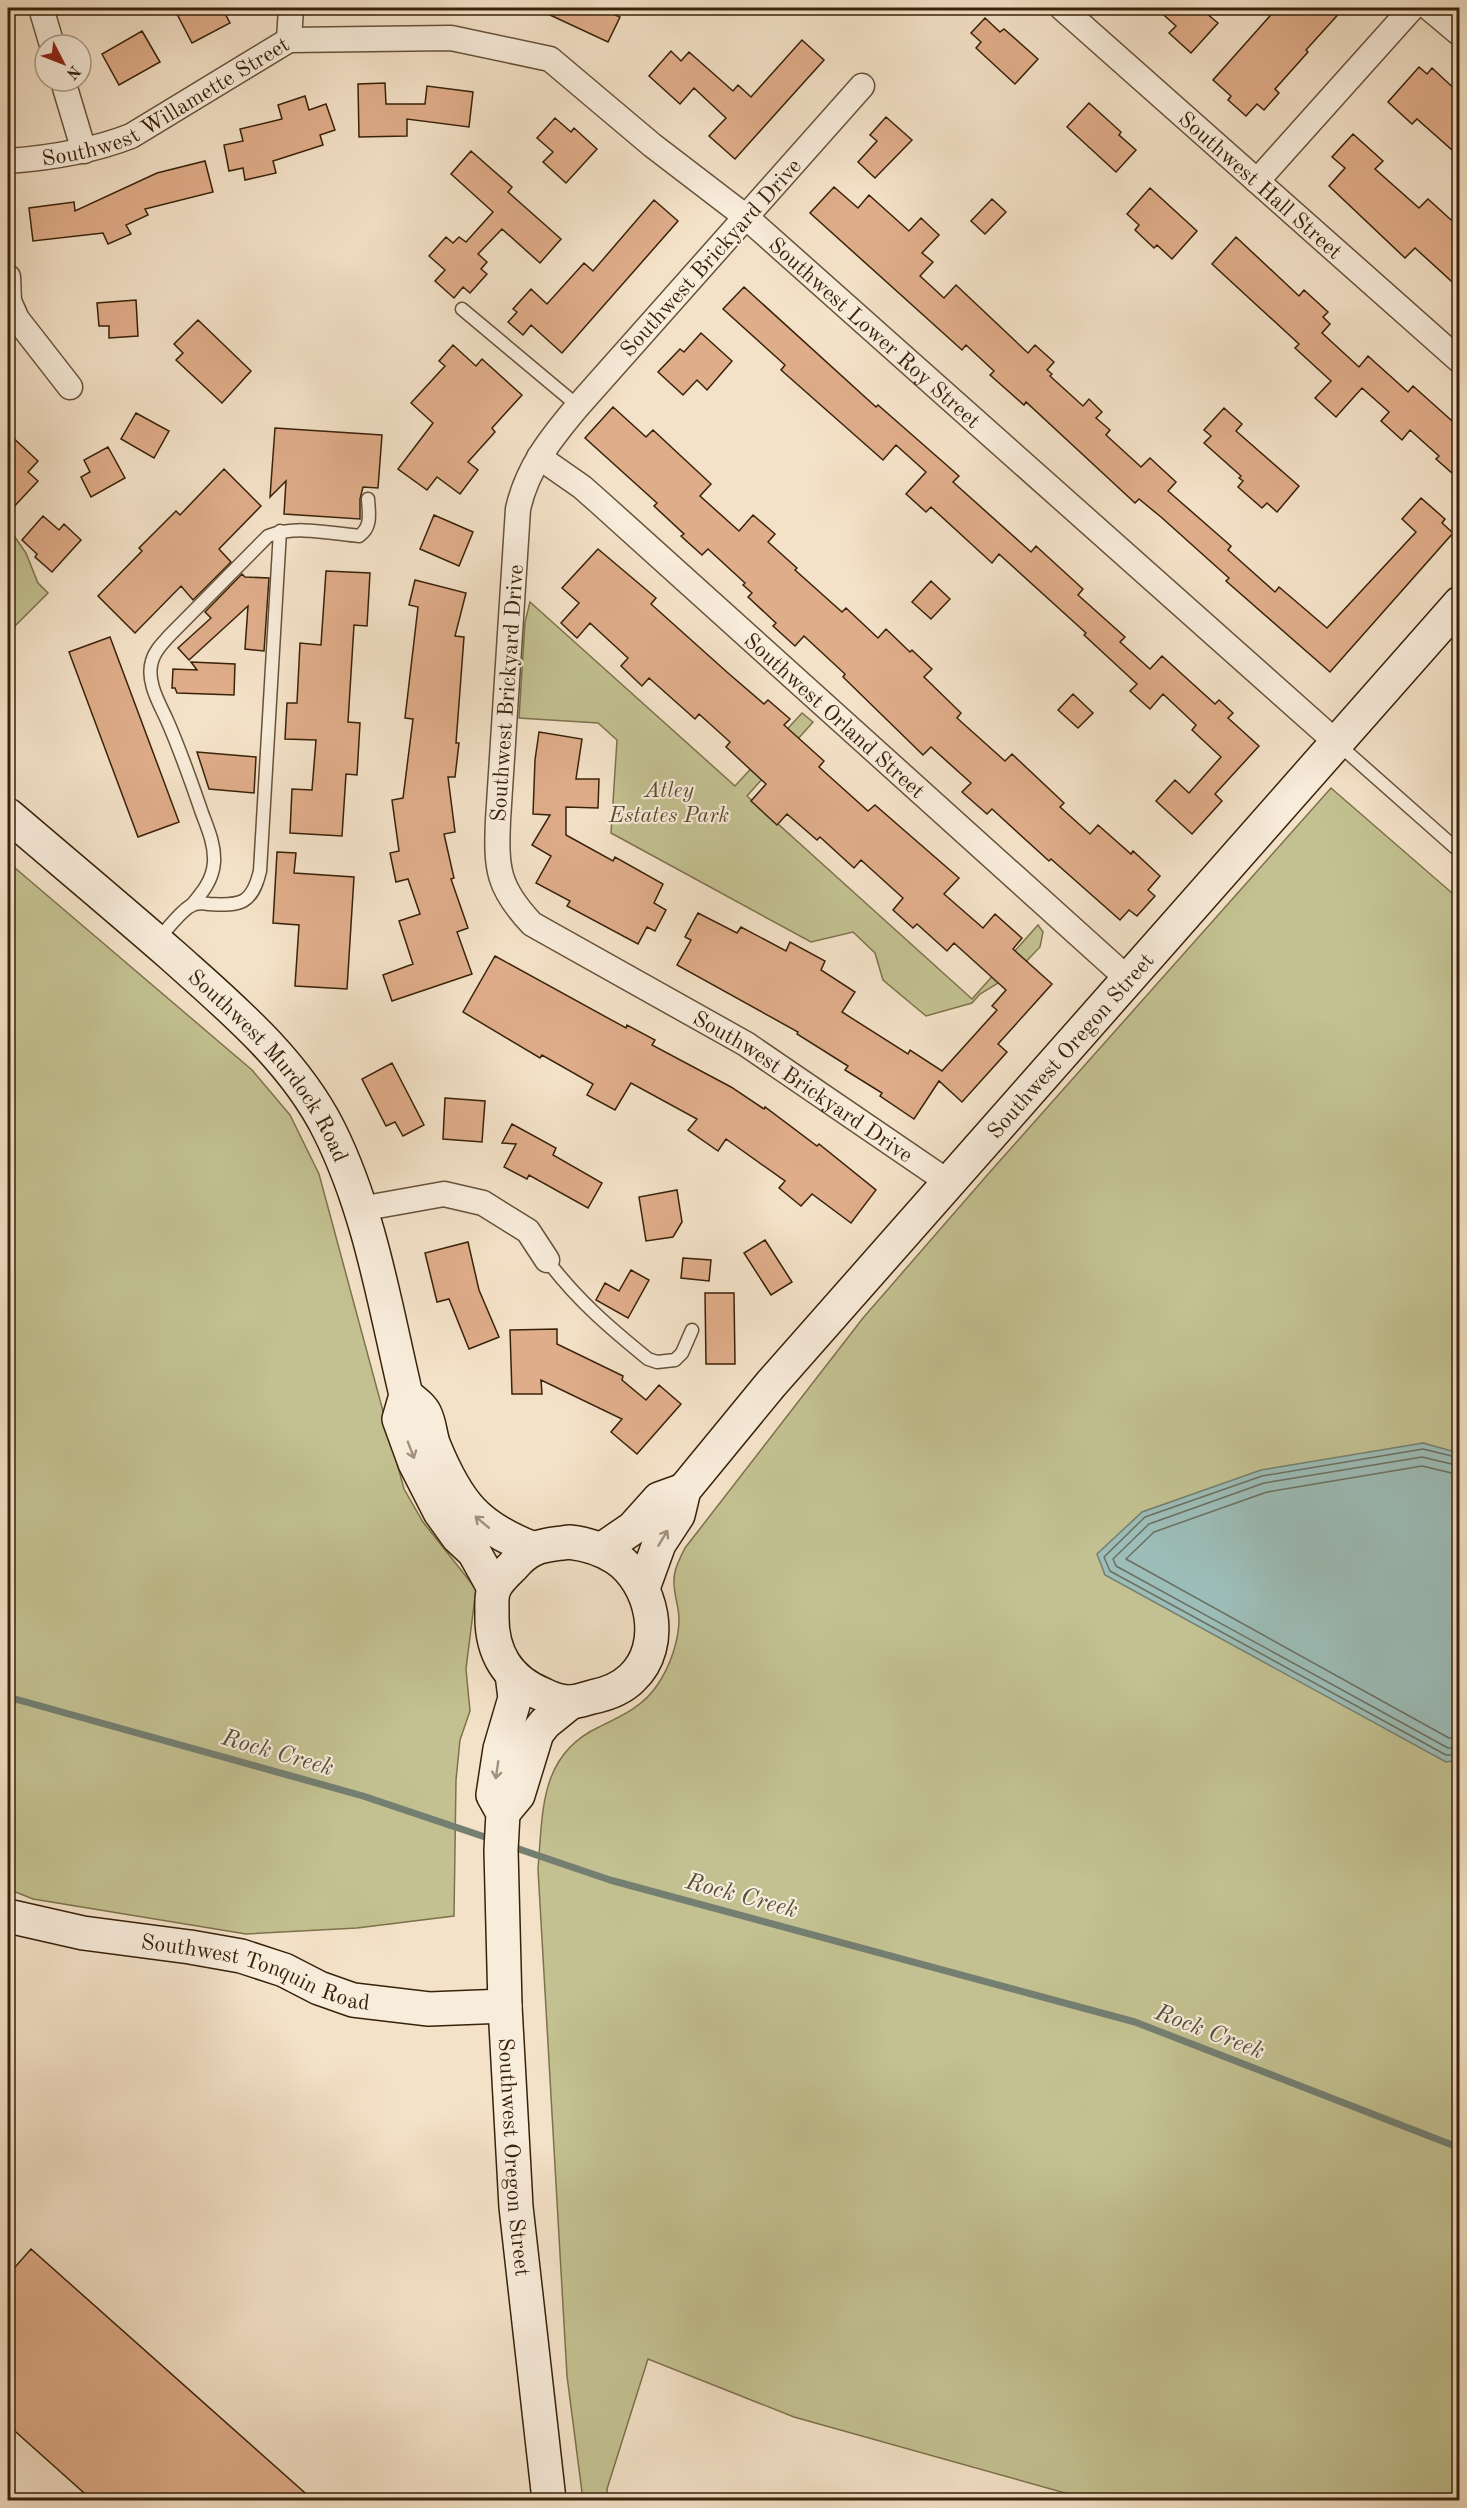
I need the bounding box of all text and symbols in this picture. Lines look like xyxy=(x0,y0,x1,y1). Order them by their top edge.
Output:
north arrow xyxy=(33,33,93,93)
street label: Southwest Willamette Street xyxy=(40,34,293,171)
text: N xyxy=(62,62,83,82)
street label: Southwest Hall Street xyxy=(1174,108,1346,264)
street label: Southwest Brickyard Drive xyxy=(617,155,806,362)
street label: Southwest Lower Roy Street xyxy=(764,234,984,433)
street label: Southwest Brickyard Drive xyxy=(488,564,528,823)
street label: Southwest Orland Street xyxy=(739,630,928,803)
park label: Atley Estates Park xyxy=(608,780,729,827)
street label: Southwest Oregon Street xyxy=(984,950,1159,1144)
street label: Southwest Murdock Road xyxy=(183,966,351,1166)
street label: Southwest Brickyard Drive xyxy=(689,1008,916,1167)
one-way arrow xyxy=(406,1440,417,1459)
one-way arrow xyxy=(475,1515,490,1529)
one-way arrow xyxy=(657,1530,669,1547)
water label: Rock Creek xyxy=(218,1726,336,1781)
one-way arrow xyxy=(491,1760,502,1780)
water label: Rock Creek xyxy=(682,1870,800,1923)
street label: Southwest Tonquin Road xyxy=(140,1932,371,2015)
water label: Rock Creek xyxy=(1150,2001,1267,2065)
street label: Southwest Oregon Street xyxy=(494,2037,533,2278)

